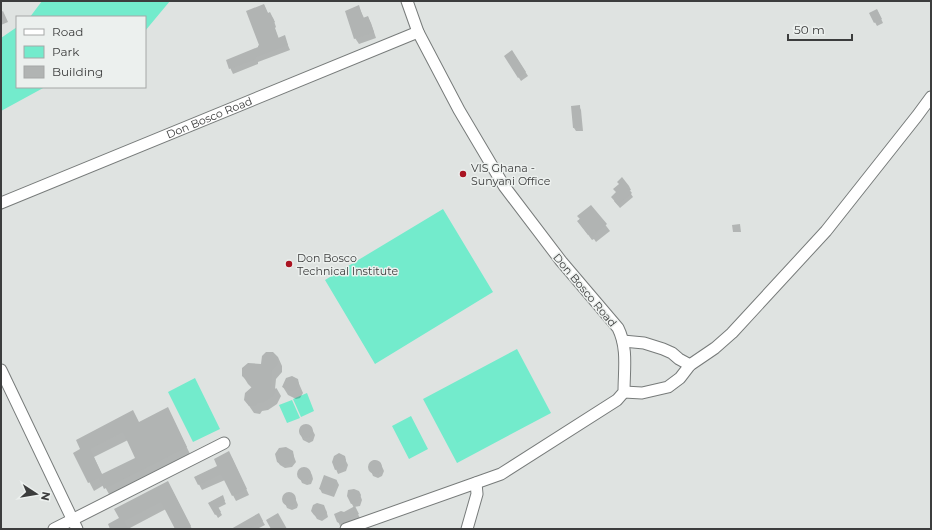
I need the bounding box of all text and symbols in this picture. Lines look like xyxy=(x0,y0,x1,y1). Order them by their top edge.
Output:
legend xyxy=(16,16,146,88)
scale bar xyxy=(788,16,852,42)
text: 50 m xyxy=(794,22,825,37)
text: Road xyxy=(52,24,83,39)
text: Park xyxy=(52,44,80,59)
text: Building xyxy=(52,64,103,79)
street label: Don Bosco Road xyxy=(164,94,254,141)
place label: VIS Ghana - Sunyani Office xyxy=(471,161,551,188)
marker: VIS Ghana - Sunyani Office xyxy=(458,169,468,179)
street label: Don Bosco Road xyxy=(550,250,620,330)
place label: Don Bosco Technical Institute xyxy=(297,251,398,278)
marker: Don Bosco Technical Institute xyxy=(284,259,294,269)
north arrow xyxy=(16,474,56,514)
text: N xyxy=(38,490,54,502)

